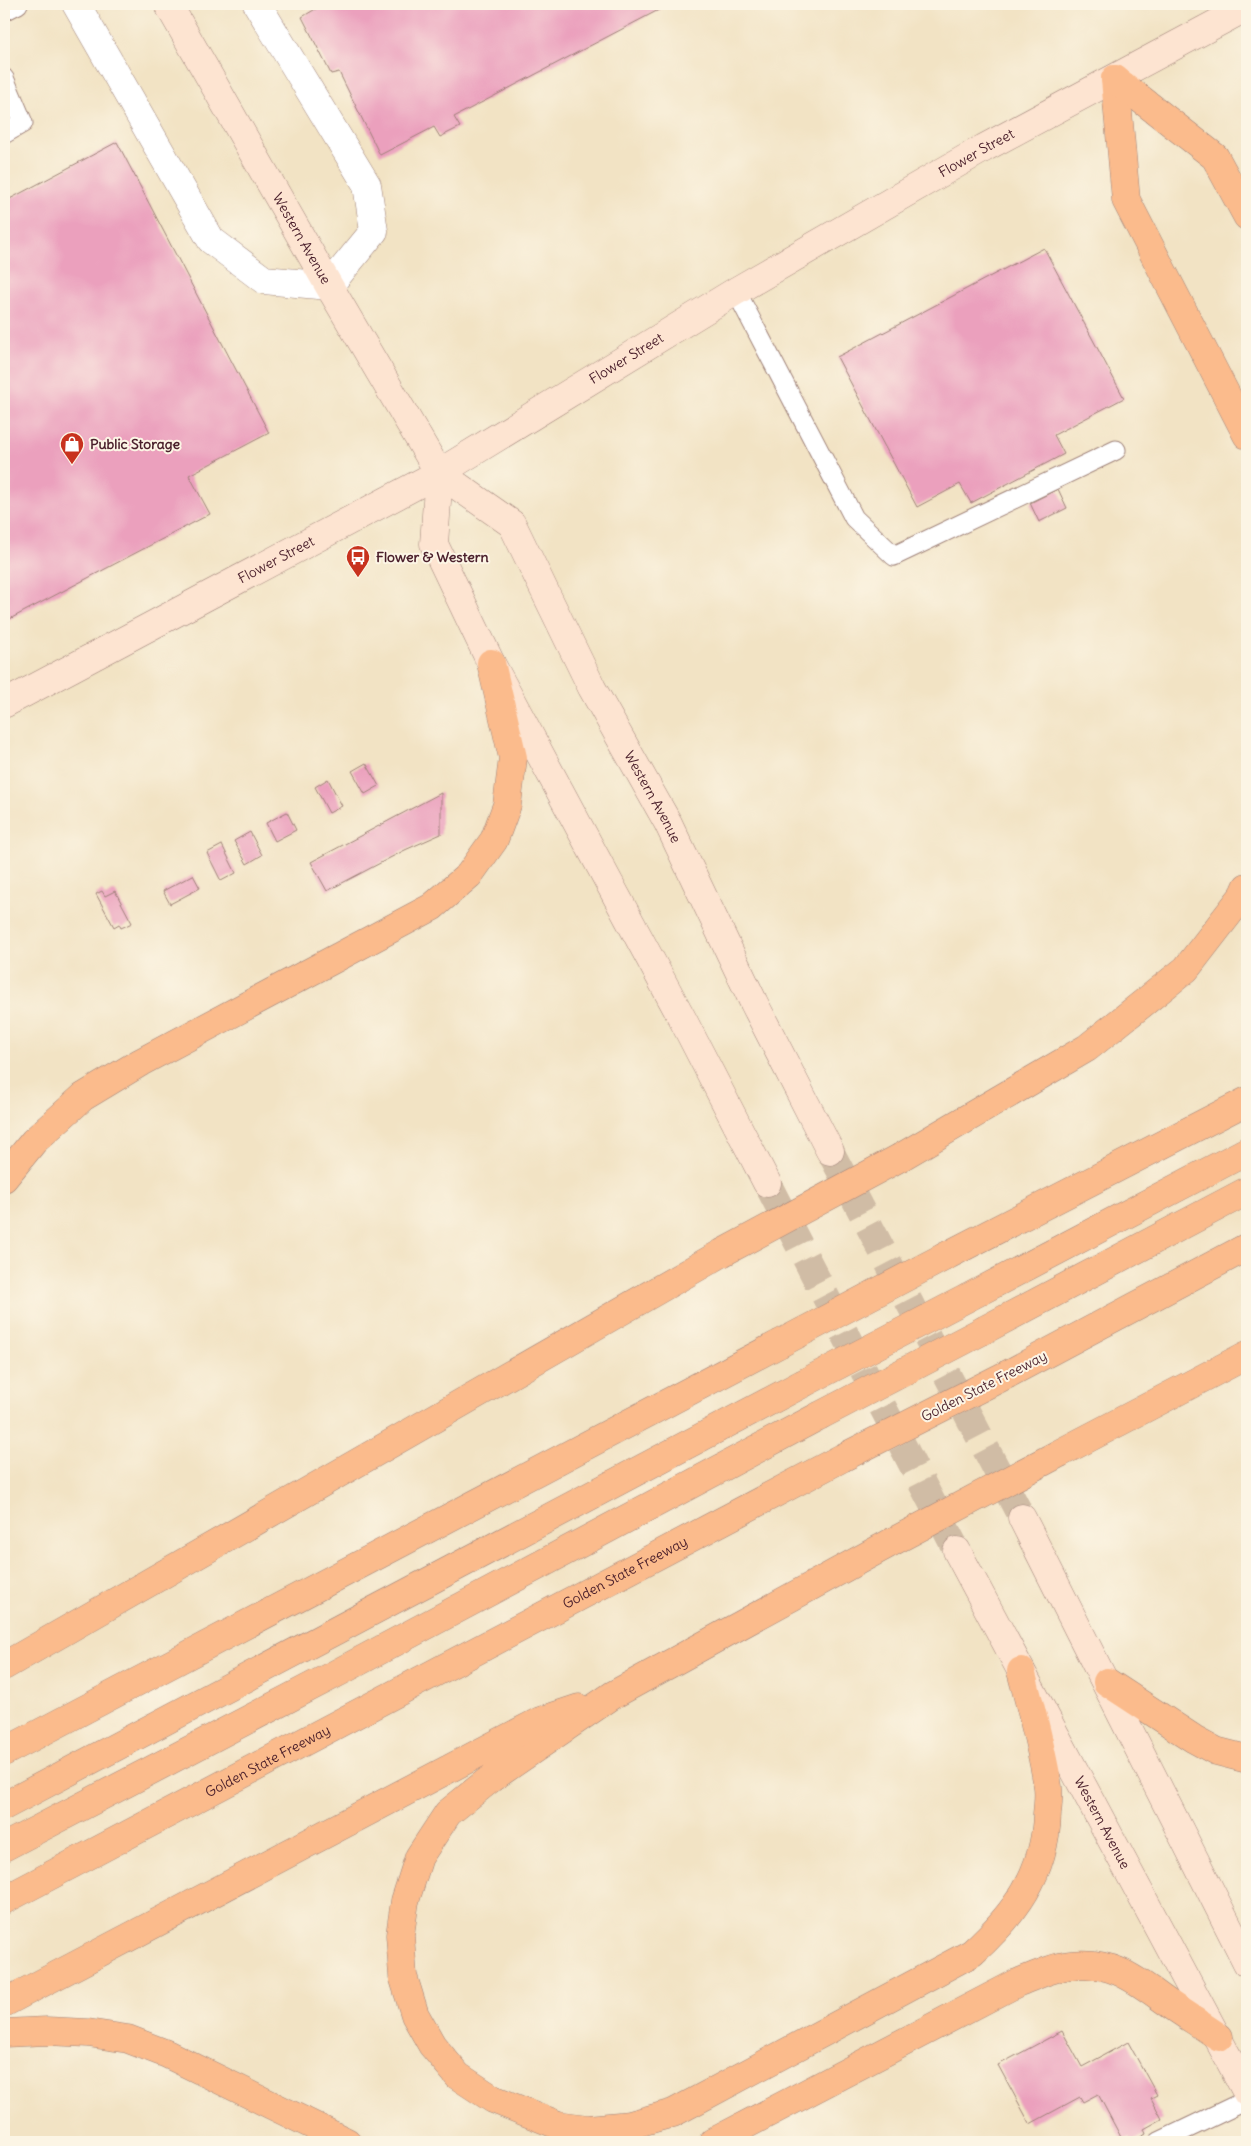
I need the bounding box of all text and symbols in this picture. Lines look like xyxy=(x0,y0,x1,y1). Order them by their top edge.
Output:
street label: Flower Street xyxy=(935,124,1017,181)
street label: Western Avenue xyxy=(269,190,335,287)
street label: Flower Street xyxy=(586,329,667,388)
shop icon: Public Storage xyxy=(59,431,85,465)
place label: Public Storage xyxy=(90,435,180,453)
street label: Flower Street xyxy=(235,532,318,587)
bus stop icon: Flower & Western xyxy=(345,544,371,578)
place label: Flower & Western xyxy=(376,548,489,566)
street label: Western Avenue xyxy=(620,748,685,846)
street label: Golden State Freeway xyxy=(918,1347,1050,1425)
street label: Golden State Freeway xyxy=(559,1532,690,1613)
street label: Golden State Freeway xyxy=(202,1721,333,1801)
street label: Western Avenue xyxy=(1070,1773,1134,1872)

